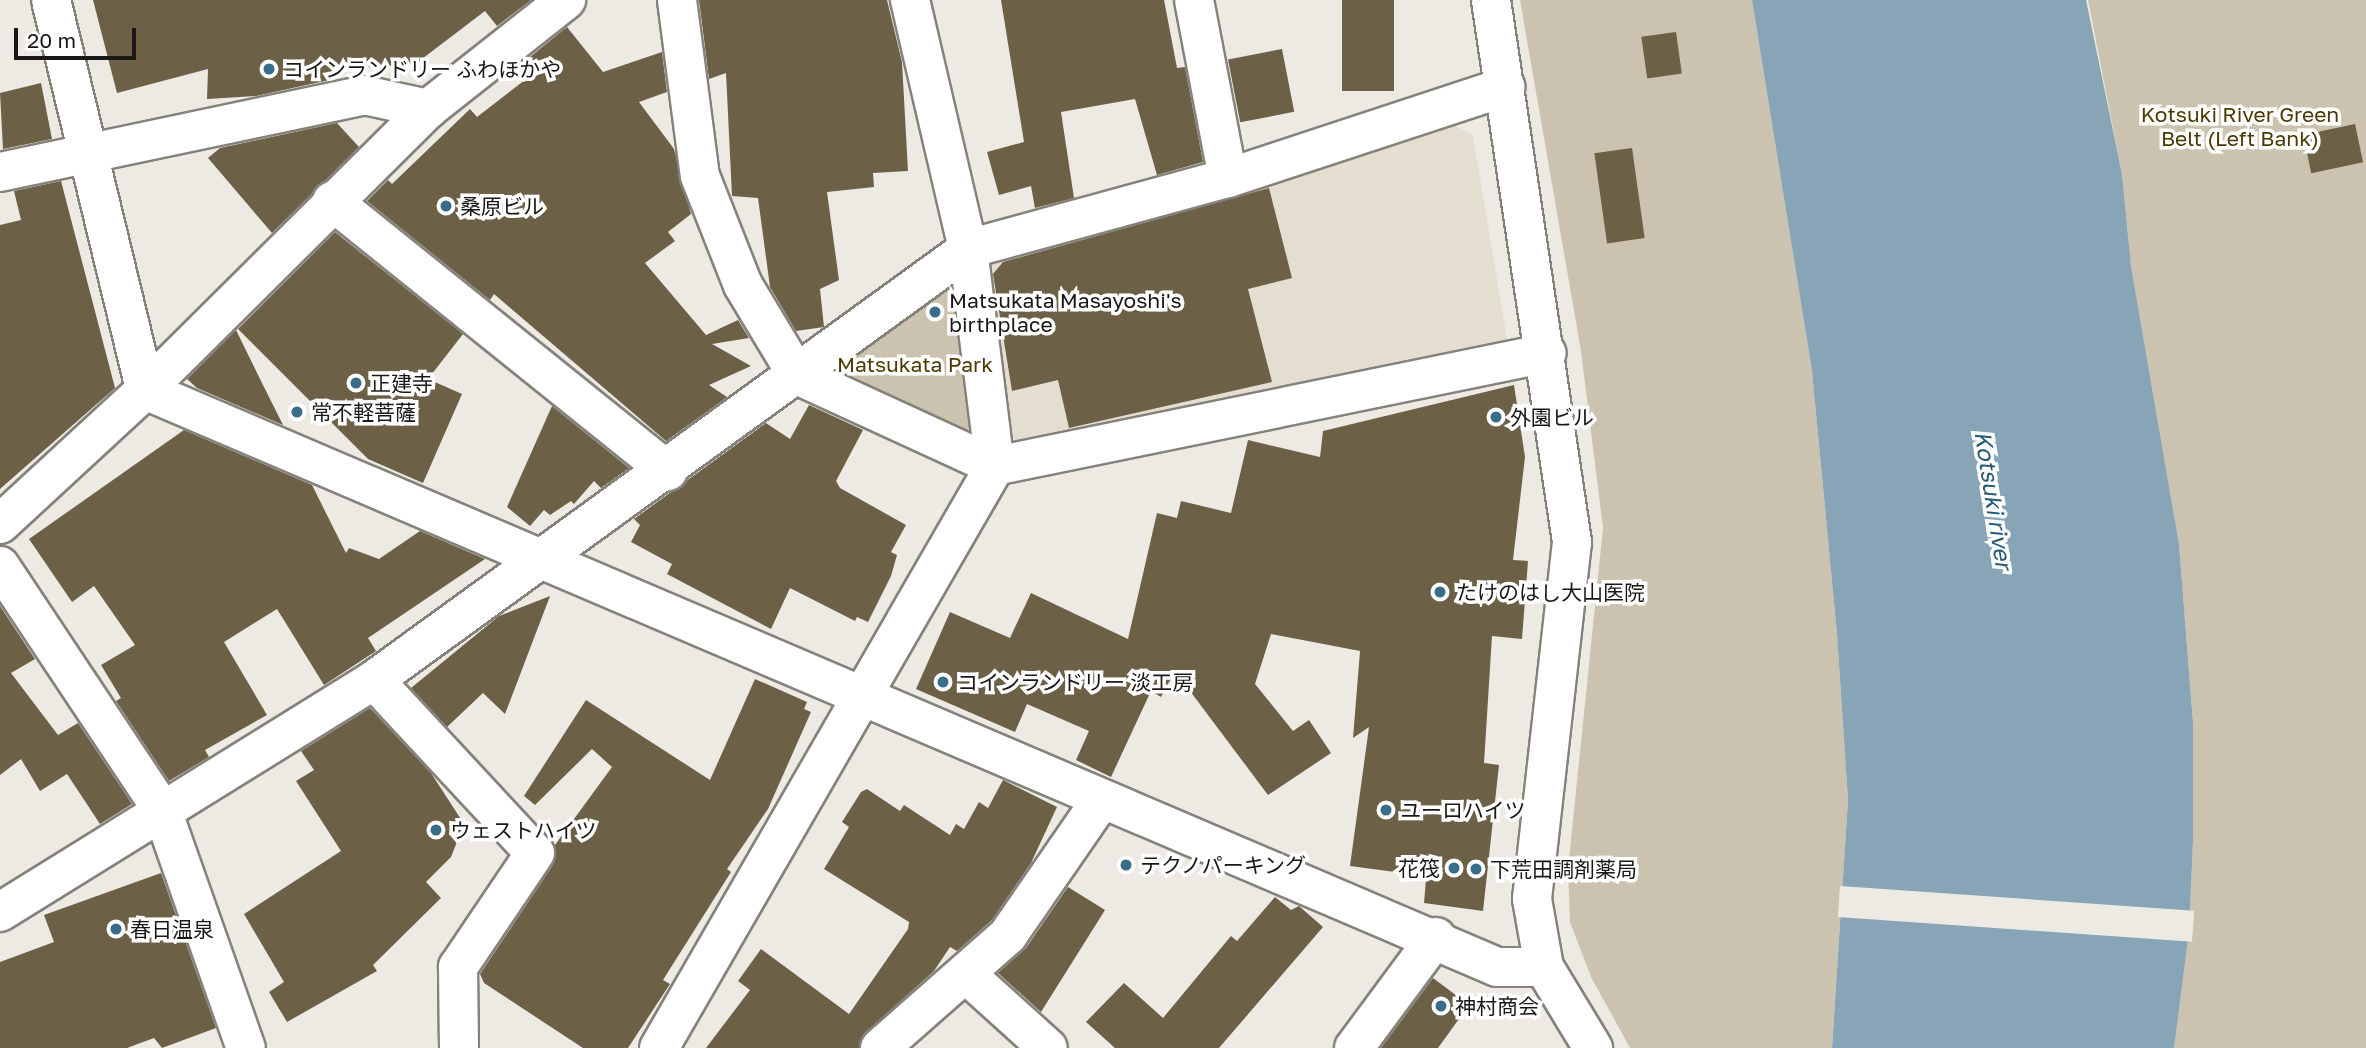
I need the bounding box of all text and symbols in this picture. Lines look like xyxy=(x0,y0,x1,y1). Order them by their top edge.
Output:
scale bar xyxy=(18,14,140,58)
text: 20 m xyxy=(27,27,76,53)
place label: コインランドリー ふわほかや xyxy=(283,56,561,82)
marker: コインランドリー ふわほかや xyxy=(261,61,277,77)
park label: Kotsuki River Green Belt (Left Bank) xyxy=(2141,101,2339,151)
place label: 桑原ビル xyxy=(460,193,544,219)
marker: 桑原ビル xyxy=(438,198,454,214)
place label: Matsukata Masayoshi's birthplace xyxy=(949,287,1182,337)
marker: Matsukata Masayoshi's birthplace xyxy=(927,304,943,320)
park label: Matsukata Park xyxy=(837,351,993,377)
place label: 正建寺 xyxy=(370,370,433,396)
marker: 正建寺 xyxy=(348,375,364,391)
place label: 常不軽菩薩 xyxy=(311,399,416,425)
marker: 常不軽菩薩 xyxy=(289,404,305,420)
place label: 外園ビル xyxy=(1510,404,1594,430)
marker: 外園ビル xyxy=(1488,409,1504,425)
water label: Kotsuki river xyxy=(1969,429,2019,571)
place label: たけのはし大山医院 xyxy=(1456,579,1645,605)
marker: たけのはし大山医院 xyxy=(1430,582,1450,602)
place label: コインランドリー 淡工房 xyxy=(957,669,1193,695)
marker: コインランドリー 淡工房 xyxy=(935,674,951,690)
place label: ユーロハイツ xyxy=(1400,797,1526,823)
marker: ユーロハイツ xyxy=(1378,802,1394,818)
place label: ウェストハイツ xyxy=(450,817,597,843)
marker: ウェストハイツ xyxy=(428,822,444,838)
place label: テクノパーキング xyxy=(1140,852,1308,878)
place label: 花筏 xyxy=(1398,855,1440,881)
place label: 下荒田調剤薬局 xyxy=(1490,856,1637,882)
marker: テクノパーキング xyxy=(1118,857,1134,873)
marker: 花筏 xyxy=(1446,860,1462,876)
marker: 下荒田調剤薬局 xyxy=(1468,861,1484,877)
place label: 春日温泉 xyxy=(130,916,214,942)
marker: 春日温泉 xyxy=(108,921,124,937)
place label: 神村商会 xyxy=(1455,993,1539,1019)
marker: 神村商会 xyxy=(1433,998,1449,1014)

